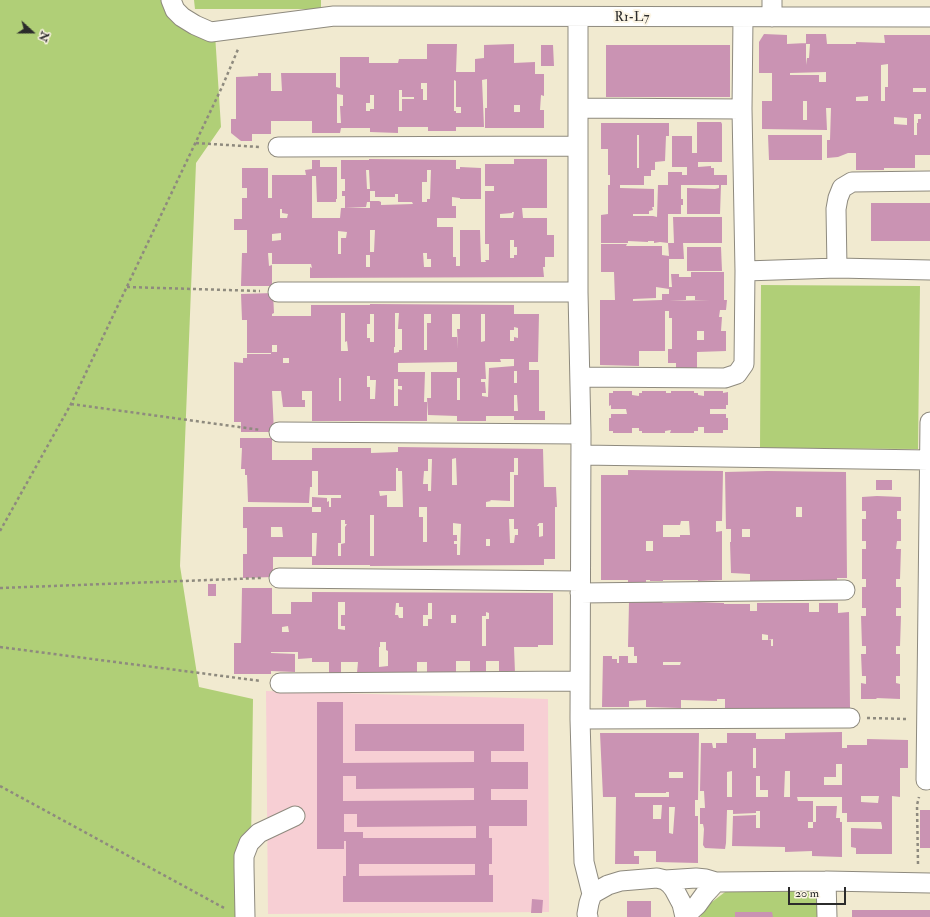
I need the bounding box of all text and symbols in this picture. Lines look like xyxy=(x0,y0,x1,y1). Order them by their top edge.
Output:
street label: R1-L7 xyxy=(615,10,649,26)
north arrow xyxy=(12,12,52,52)
text: N xyxy=(36,30,52,43)
scale bar xyxy=(790,879,848,905)
text: 20 m xyxy=(795,886,819,901)

